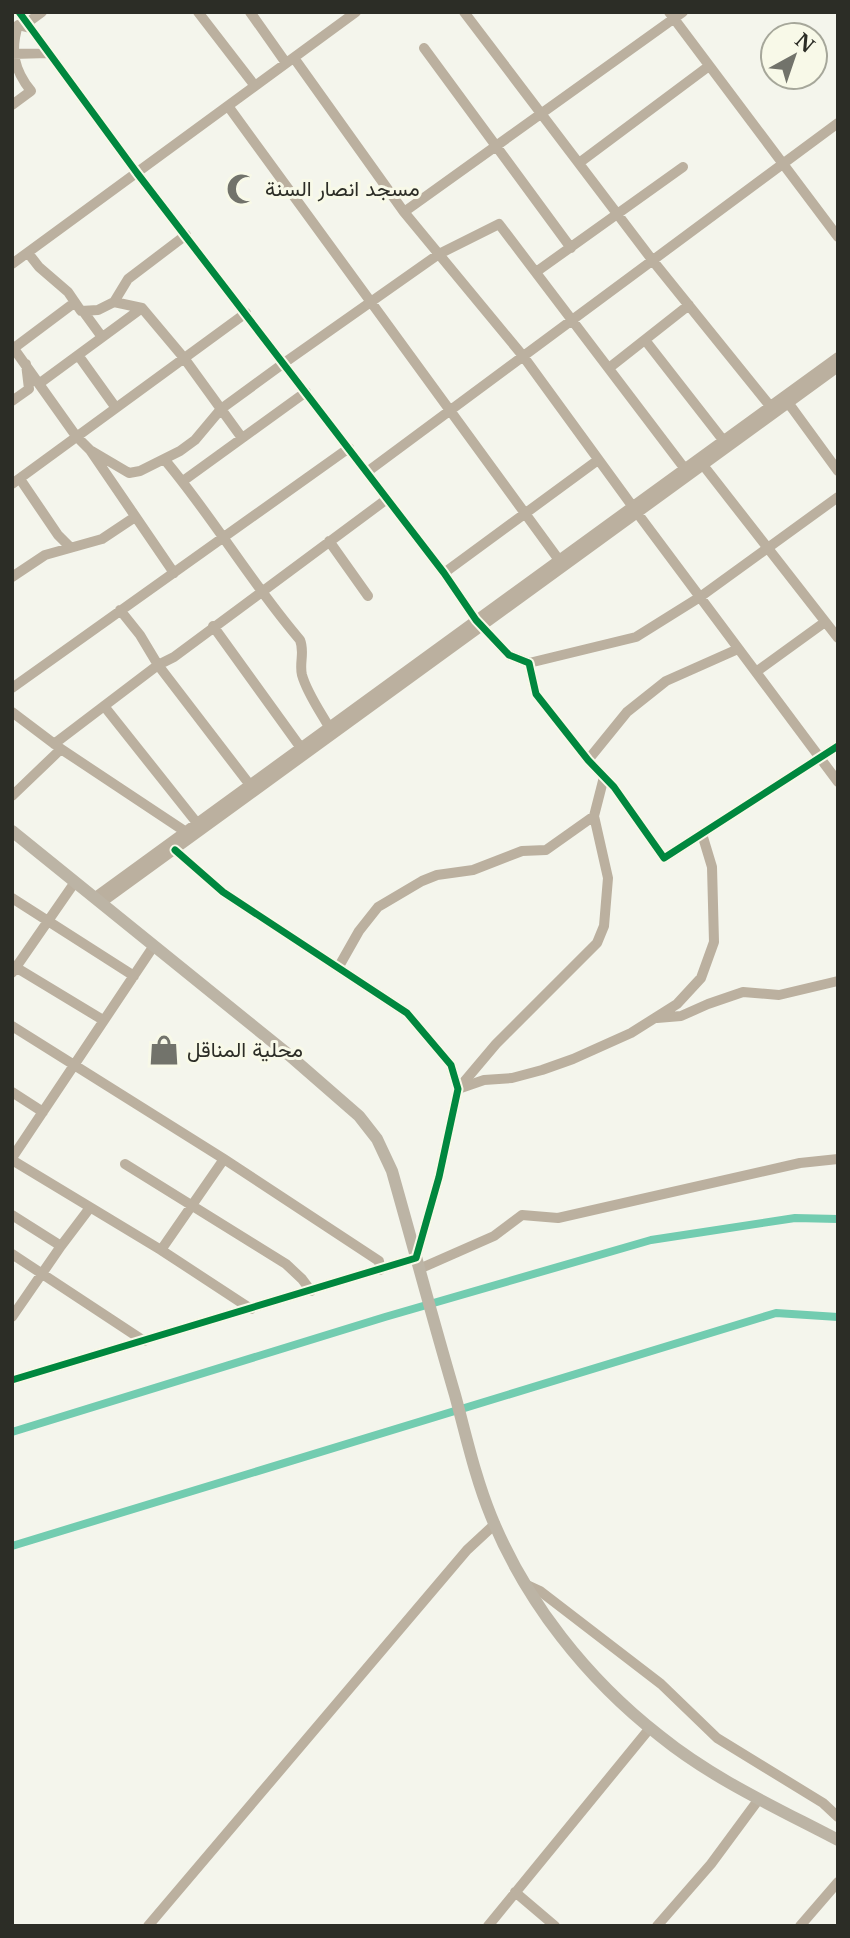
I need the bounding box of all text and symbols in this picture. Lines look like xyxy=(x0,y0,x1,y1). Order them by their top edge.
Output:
north arrow xyxy=(759,21,829,91)
text: N xyxy=(790,29,819,58)
mosque icon: مسجد انصار السنة xyxy=(225,172,259,206)
place label: مسجد انصار السنة xyxy=(265,176,420,202)
shop icon: محلية المناقل xyxy=(147,1033,181,1067)
place label: محلية المناقل xyxy=(187,1037,303,1063)

